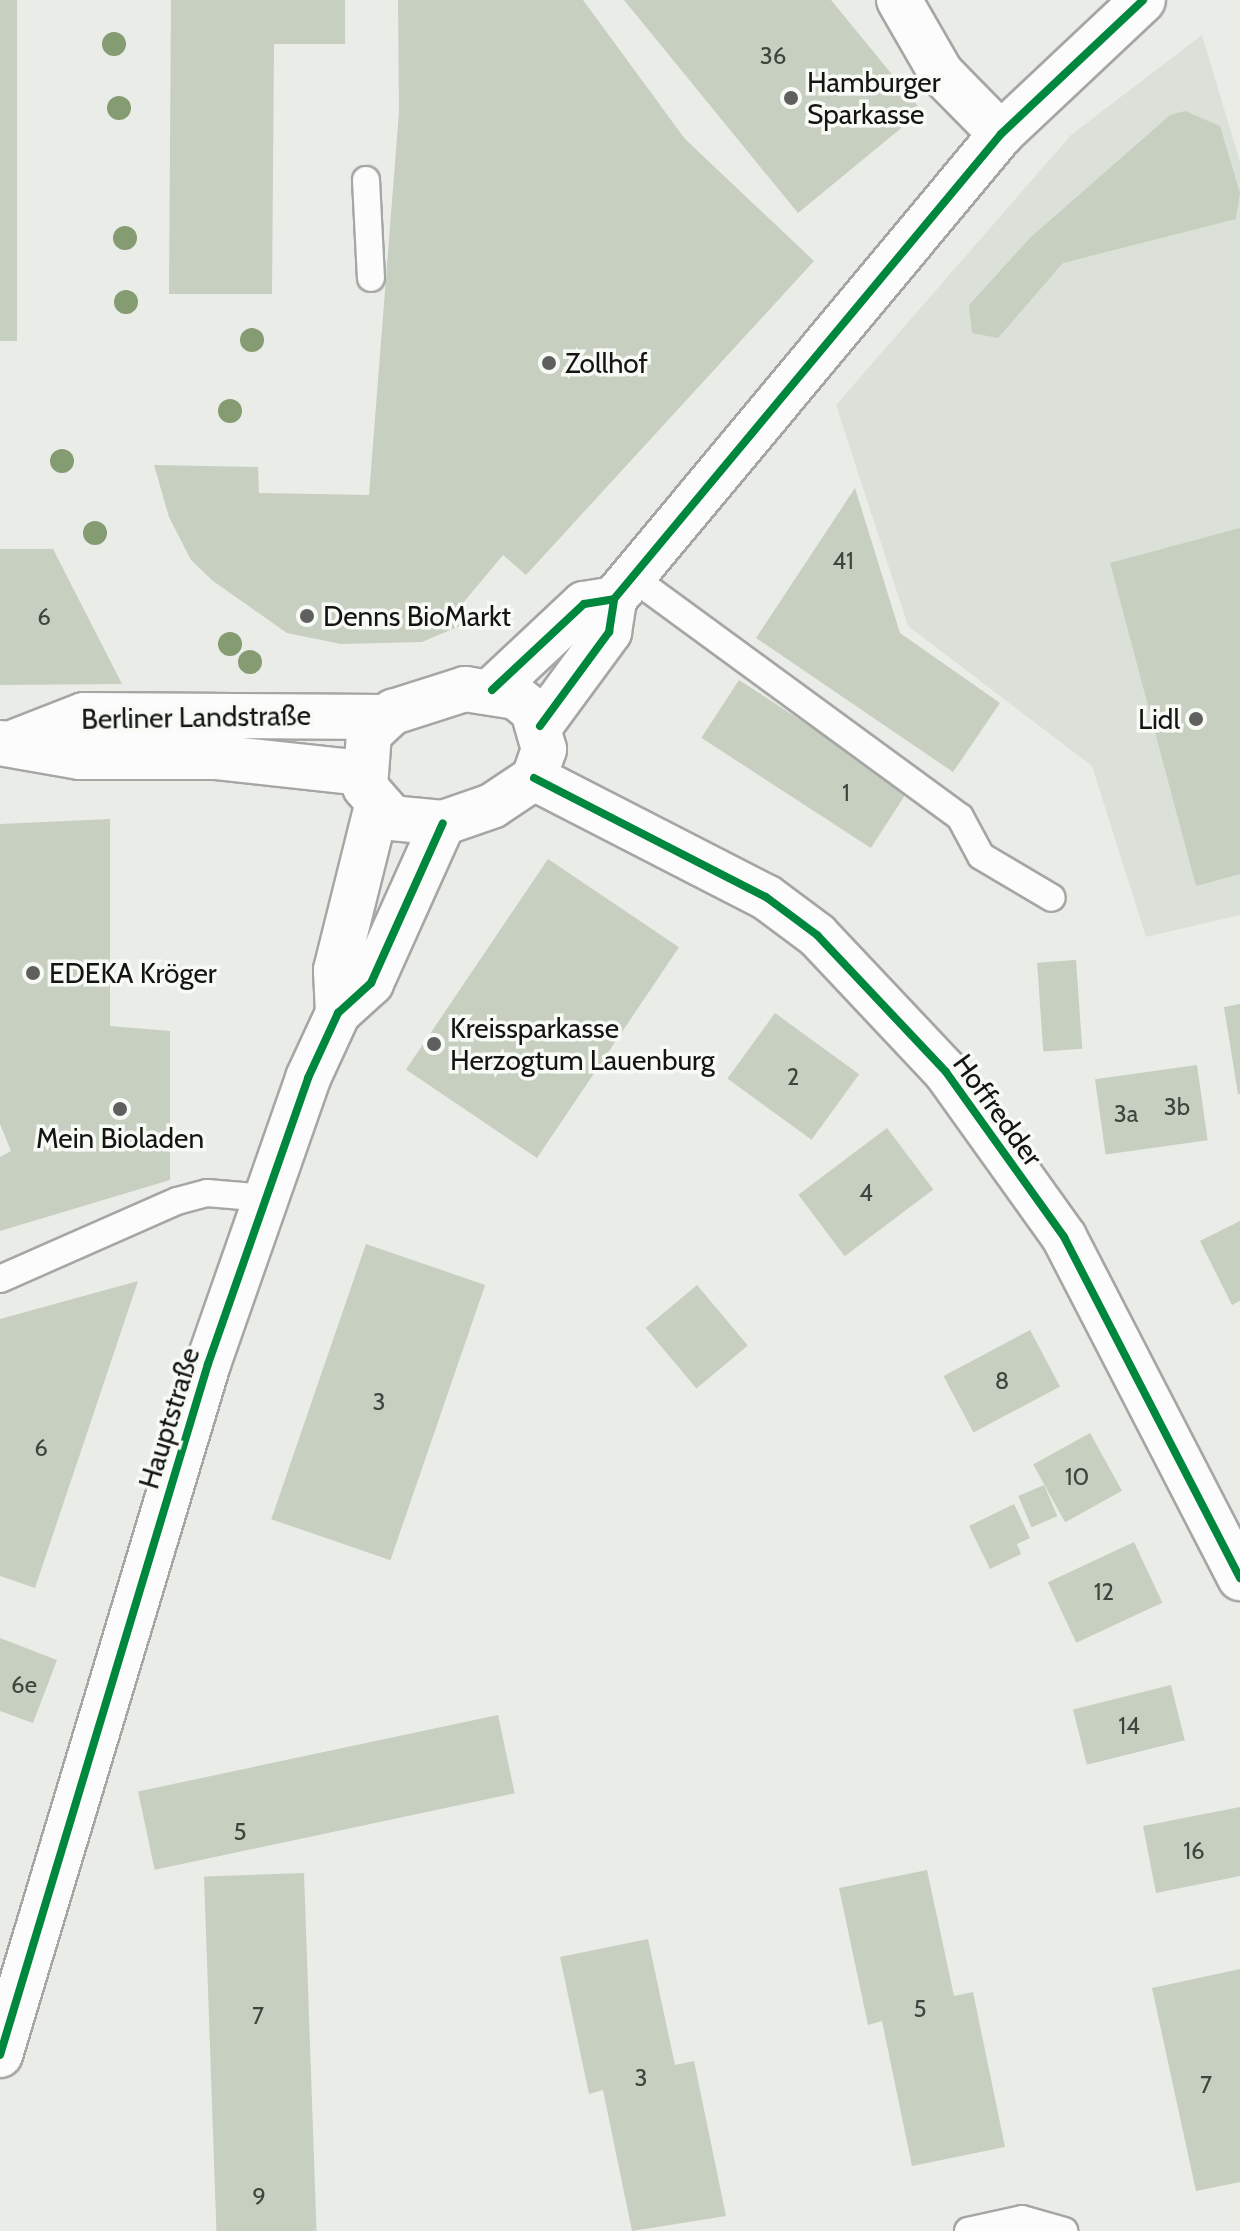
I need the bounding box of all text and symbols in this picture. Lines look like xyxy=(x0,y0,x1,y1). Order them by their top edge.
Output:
house number: 36 xyxy=(760,42,786,70)
place label: Hamburger Sparkasse xyxy=(807,65,941,131)
marker: Hamburger Sparkasse xyxy=(782,89,800,107)
place label: Zollhof xyxy=(565,346,648,380)
marker: Zollhof xyxy=(540,354,558,372)
house number: 41 xyxy=(832,547,854,575)
place label: Denns BioMarkt xyxy=(323,599,511,633)
house number: 6 xyxy=(37,603,51,631)
marker: Denns BioMarkt xyxy=(298,607,316,625)
street label: Berliner Landstraße xyxy=(81,698,311,736)
place label: Lidl xyxy=(1138,702,1180,736)
marker: Lidl xyxy=(1187,710,1205,728)
house number: 1 xyxy=(842,779,850,807)
place label: EDEKA Kröger xyxy=(49,956,217,990)
marker: EDEKA Kröger xyxy=(24,964,42,982)
place label: Kreissparkasse Herzogtum Lauenburg xyxy=(450,1011,715,1077)
marker: Kreissparkasse Herzogtum Lauenburg xyxy=(425,1035,443,1053)
street label: Hoffredder xyxy=(946,1047,1050,1173)
house number: 2 xyxy=(787,1063,799,1091)
house number: 3b xyxy=(1164,1093,1190,1121)
marker: Mein Bioladen xyxy=(111,1100,129,1118)
house number: 3a xyxy=(1114,1100,1138,1128)
place label: Mein Bioladen xyxy=(36,1121,204,1155)
house number: 4 xyxy=(859,1179,873,1207)
street label: Hauptstraße xyxy=(132,1343,206,1493)
house number: 8 xyxy=(995,1367,1009,1395)
house number: 3 xyxy=(373,1388,385,1416)
house number: 6 xyxy=(34,1434,48,1462)
house number: 10 xyxy=(1065,1463,1089,1491)
house number: 12 xyxy=(1094,1578,1114,1606)
house number: 6e xyxy=(11,1671,37,1699)
house number: 14 xyxy=(1118,1712,1140,1740)
house number: 5 xyxy=(234,1818,246,1846)
house number: 16 xyxy=(1183,1837,1205,1865)
house number: 5 xyxy=(914,1995,926,2023)
house number: 7 xyxy=(252,2002,264,2030)
house number: 3 xyxy=(635,2064,647,2092)
house number: 7 xyxy=(1200,2071,1212,2099)
house number: 9 xyxy=(252,2183,266,2211)

